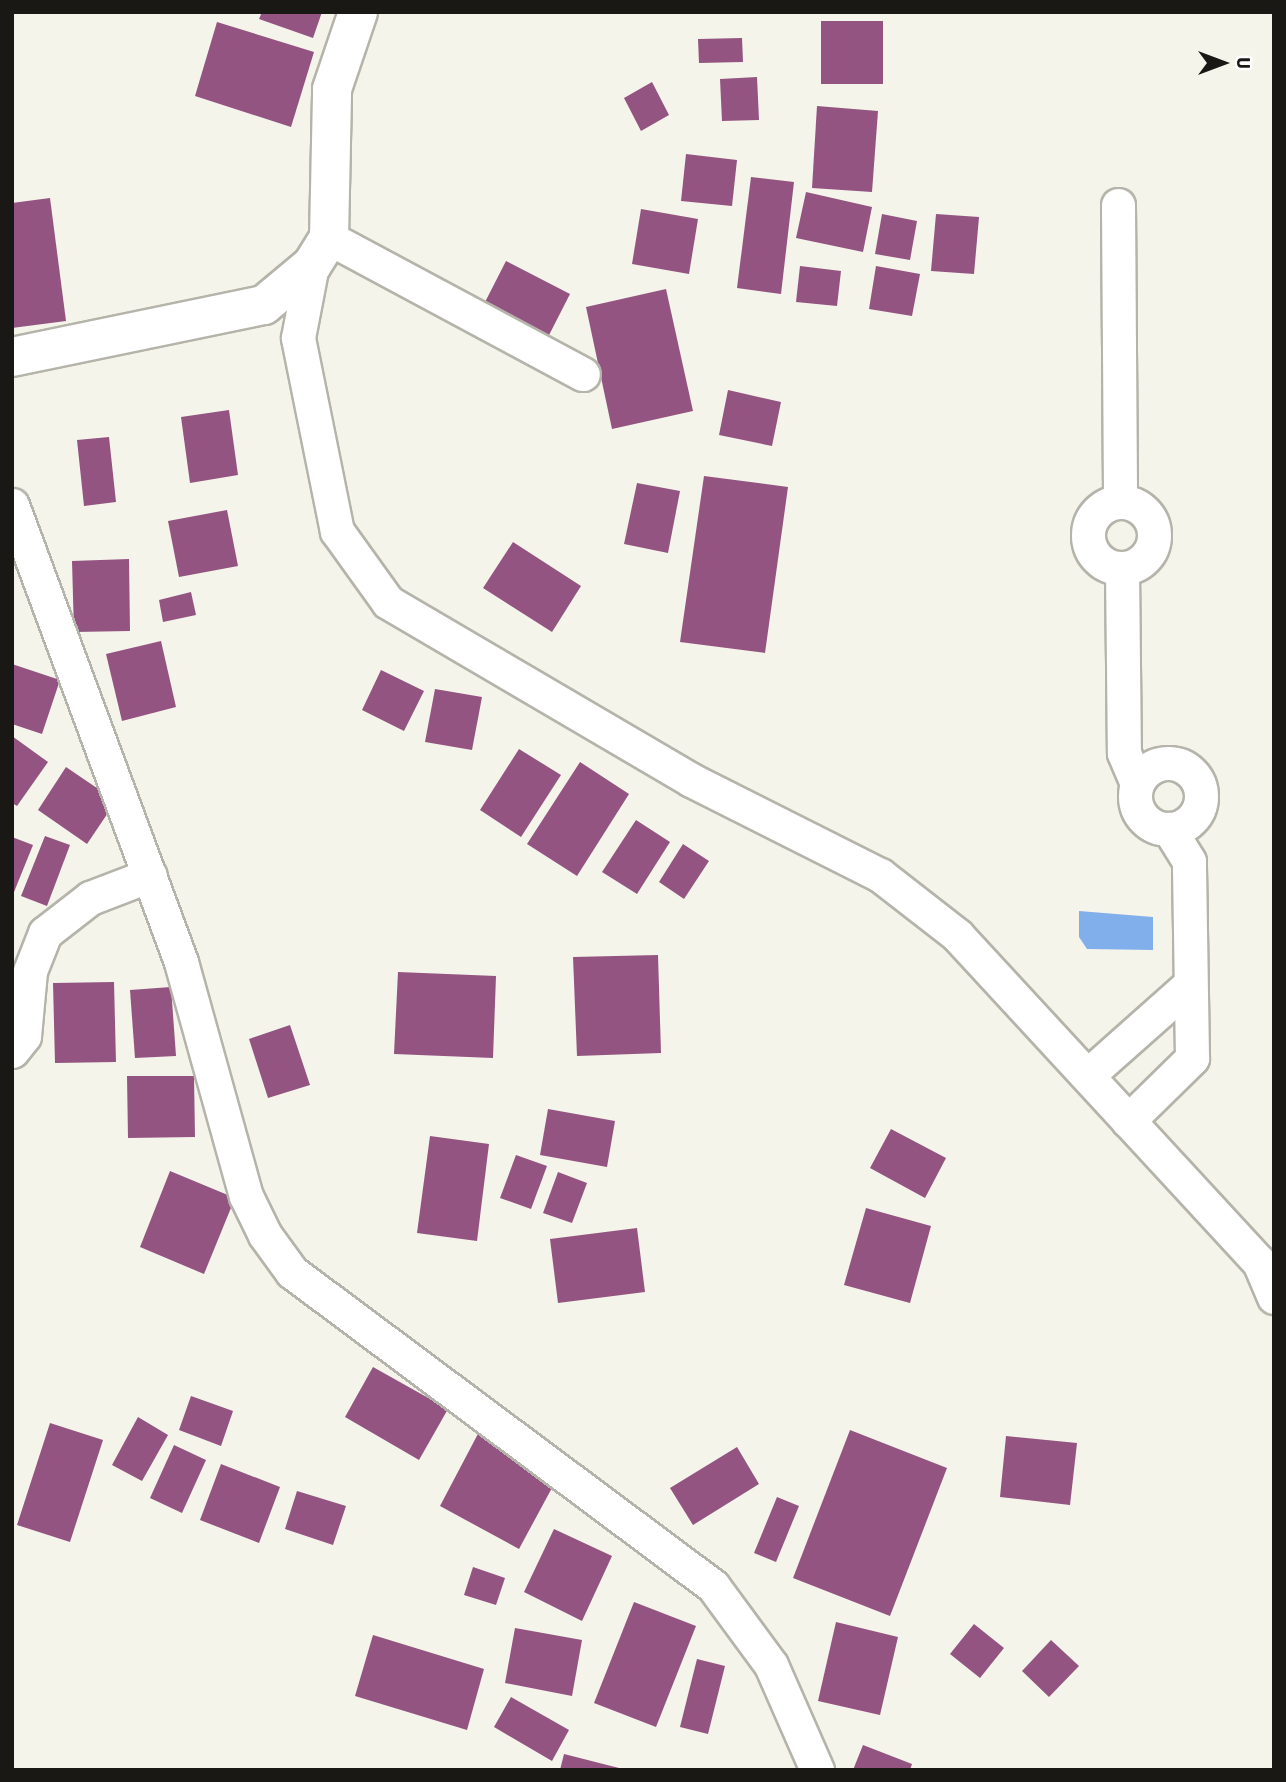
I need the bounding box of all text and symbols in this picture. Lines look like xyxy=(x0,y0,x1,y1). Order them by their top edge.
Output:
north arrow xyxy=(1188,28,1258,98)
text: U xyxy=(1233,57,1255,69)

